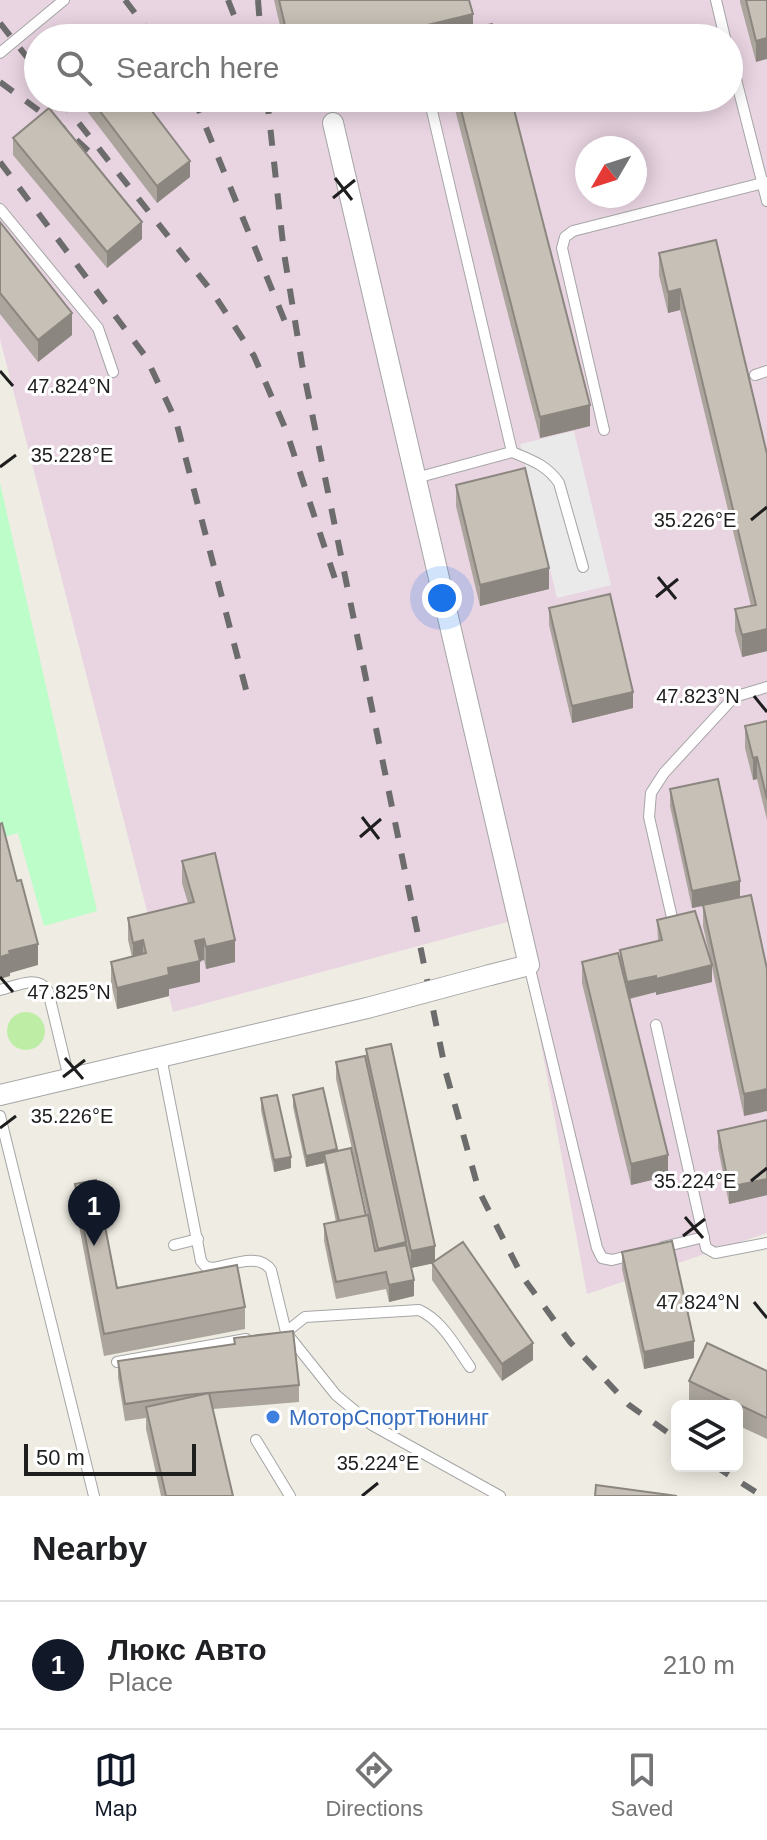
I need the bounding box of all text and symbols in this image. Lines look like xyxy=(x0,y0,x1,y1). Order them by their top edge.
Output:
search box xyxy=(24,24,743,112)
icon: search xyxy=(52,46,96,90)
text: Search here xyxy=(116,51,279,84)
north arrow xyxy=(575,136,647,208)
text: 47.824°N xyxy=(27,375,111,397)
text: 35.228°E xyxy=(31,444,113,466)
text: 35.226°E xyxy=(654,509,736,531)
your location xyxy=(422,578,462,618)
text: 47.823°N xyxy=(656,685,740,707)
text: 47.825°N xyxy=(27,981,111,1003)
text: 35.226°E xyxy=(31,1105,113,1127)
text: 35.224°E xyxy=(654,1170,736,1192)
pin: 1 xyxy=(68,1180,120,1246)
text: 47.824°N xyxy=(656,1291,740,1313)
map controls xyxy=(671,1400,743,1472)
button: layers xyxy=(671,1400,743,1472)
place label: МоторСпортТюнинг xyxy=(289,1405,489,1430)
marker: МоторСпортТюнинг xyxy=(264,1408,282,1426)
scale bar xyxy=(24,1440,196,1476)
text: 50 m xyxy=(36,1445,85,1470)
text: 35.224°E xyxy=(337,1452,419,1474)
text: Nearby xyxy=(32,1529,147,1567)
text: Люкс Авто xyxy=(108,1633,267,1666)
text: 1 xyxy=(51,1650,65,1680)
text: 210 m xyxy=(663,1650,735,1680)
text: Place xyxy=(108,1667,173,1697)
tab: Map xyxy=(94,1748,138,1822)
tab: Directions xyxy=(325,1748,423,1822)
tab: Saved xyxy=(611,1748,673,1822)

